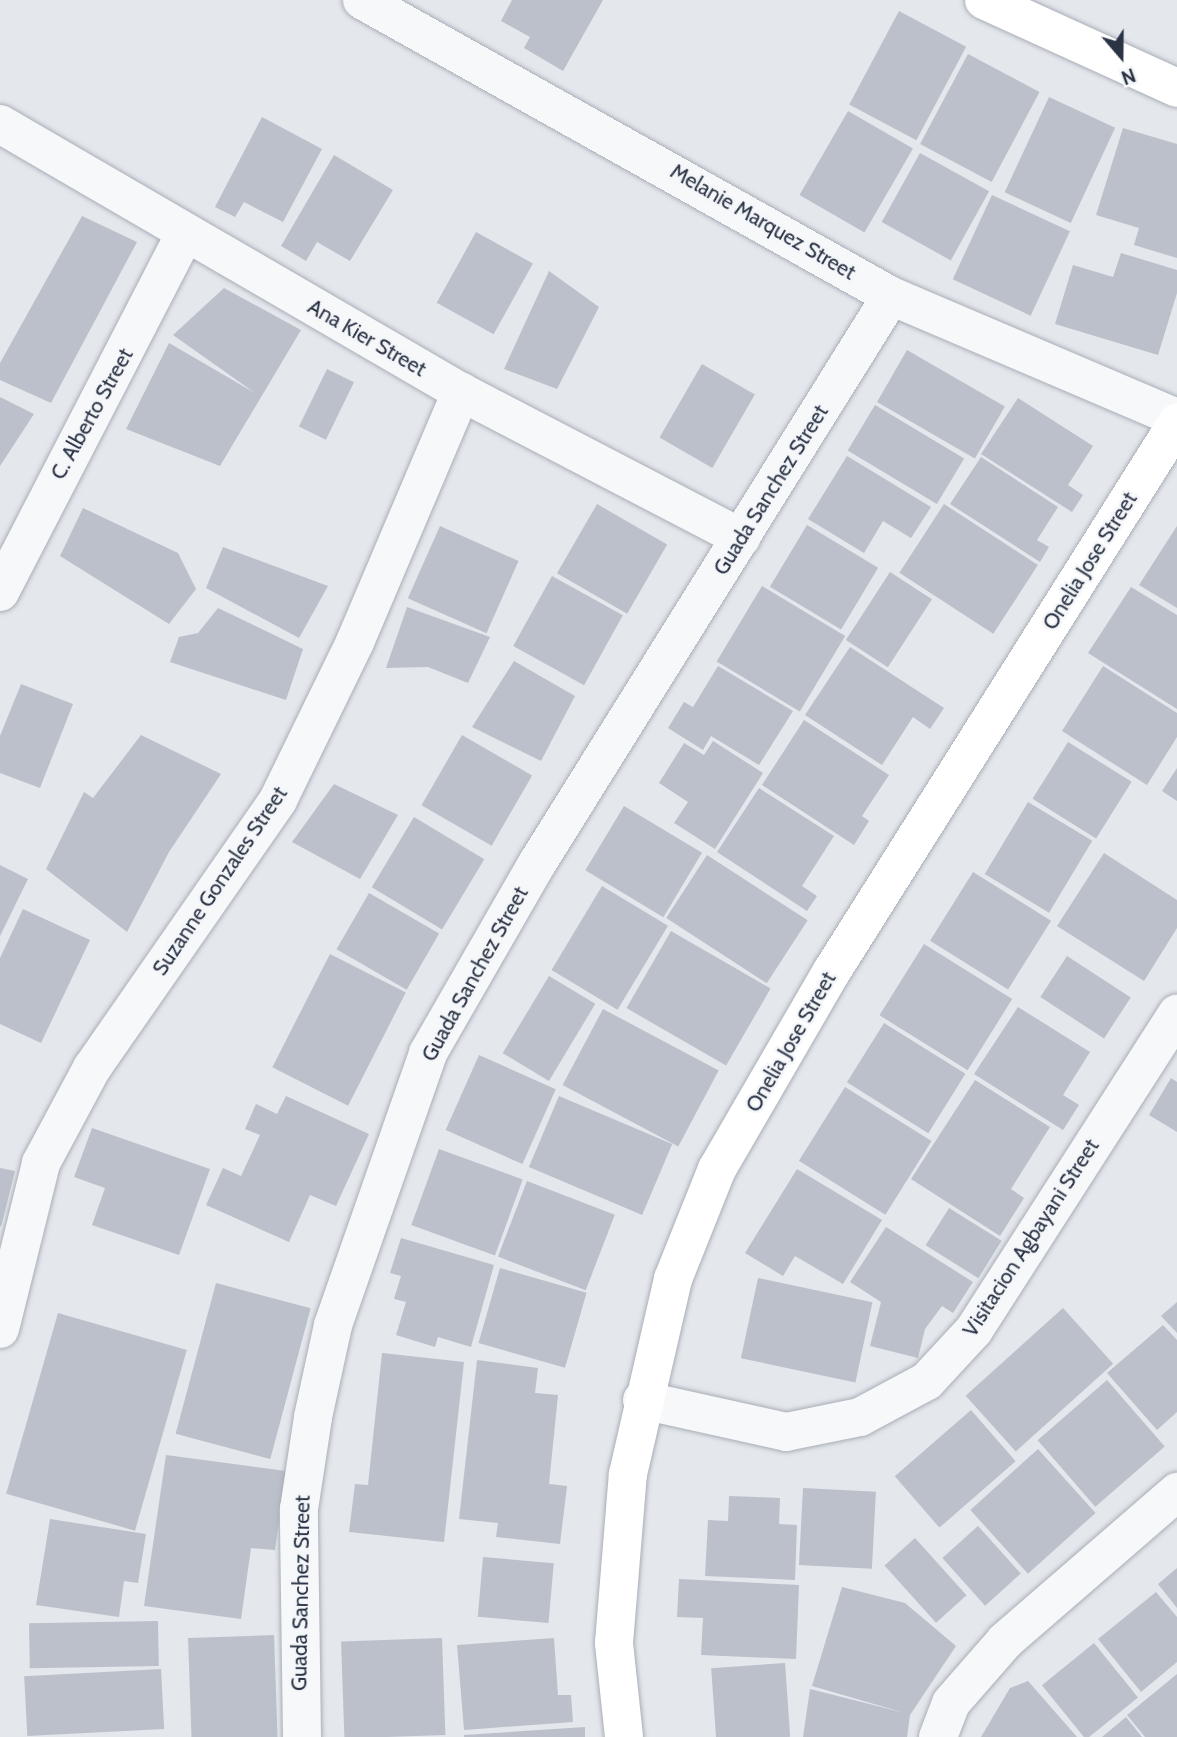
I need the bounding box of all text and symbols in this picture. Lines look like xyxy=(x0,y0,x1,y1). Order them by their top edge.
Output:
north arrow xyxy=(1086,21,1156,91)
text: N xyxy=(1118,63,1139,89)
street label: Melanie Marquez Street xyxy=(666,159,860,285)
street label: Ana Kier Street xyxy=(303,294,431,382)
street label: C. Alberto Street xyxy=(46,344,138,484)
street label: Guada Sanchez Street xyxy=(708,400,834,580)
street label: Onelia Jose Street xyxy=(1038,488,1142,634)
street label: Suzanne Gonzales Street xyxy=(147,782,293,980)
street label: Guada Sanchez Street xyxy=(417,882,533,1066)
street label: Onelia Jose Street xyxy=(741,968,841,1116)
street label: Visitacion Agbayani Street xyxy=(958,1134,1104,1342)
street label: Guada Sanchez Street xyxy=(287,1495,315,1691)

